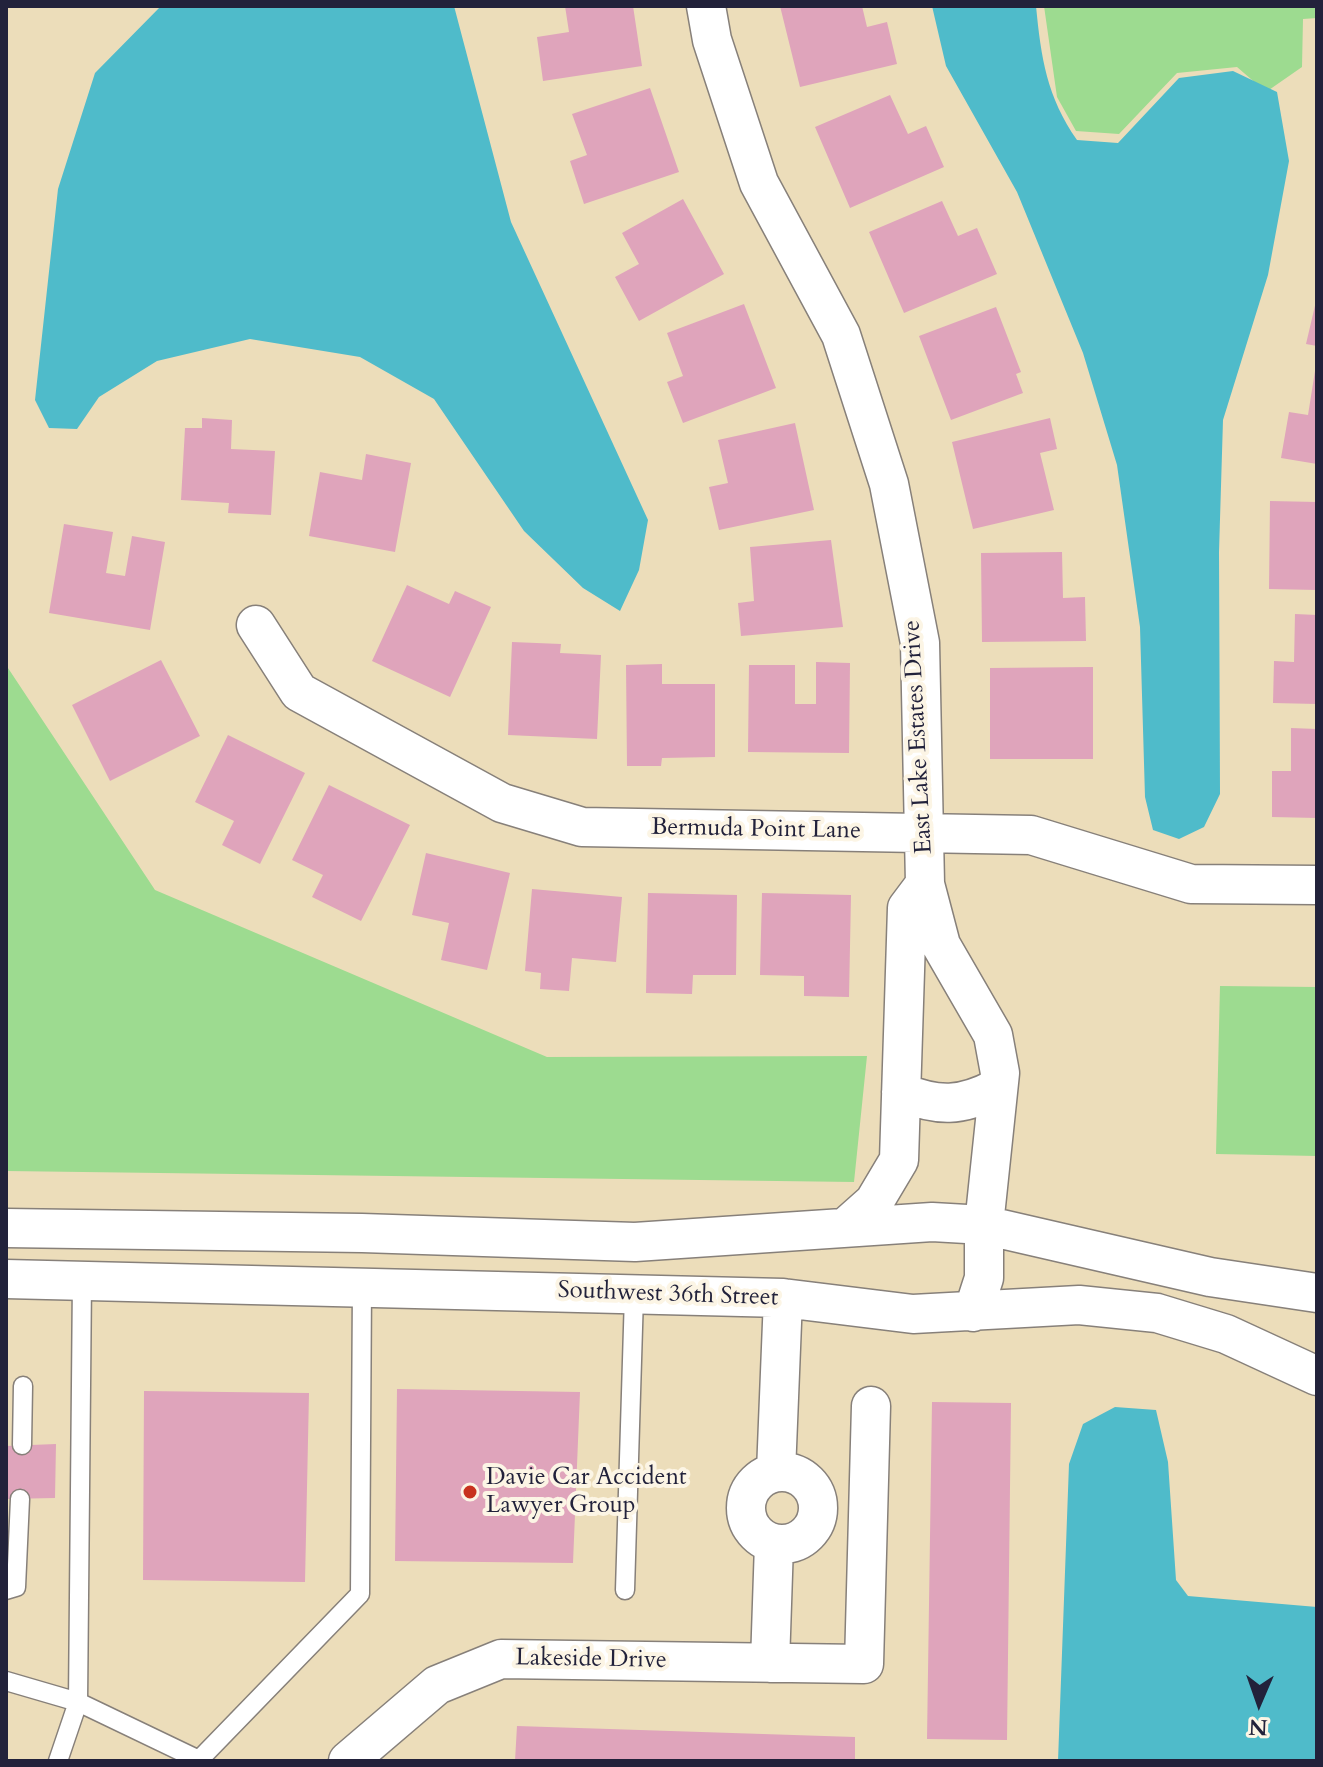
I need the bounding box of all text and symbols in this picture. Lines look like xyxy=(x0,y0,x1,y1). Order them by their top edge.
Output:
street label: East Lake Estates Drive xyxy=(898,619,940,855)
street label: Bermuda Point Lane xyxy=(651,814,861,846)
street label: Southwest 36th Street xyxy=(557,1277,779,1313)
place label: Davie Car Accident Lawyer Group xyxy=(486,1464,687,1520)
marker: Davie Car Accident Lawyer Group xyxy=(461,1483,479,1501)
street label: Lakeside Drive xyxy=(515,1644,667,1676)
north arrow xyxy=(1219,1663,1299,1743)
text: N xyxy=(1248,1712,1268,1742)

